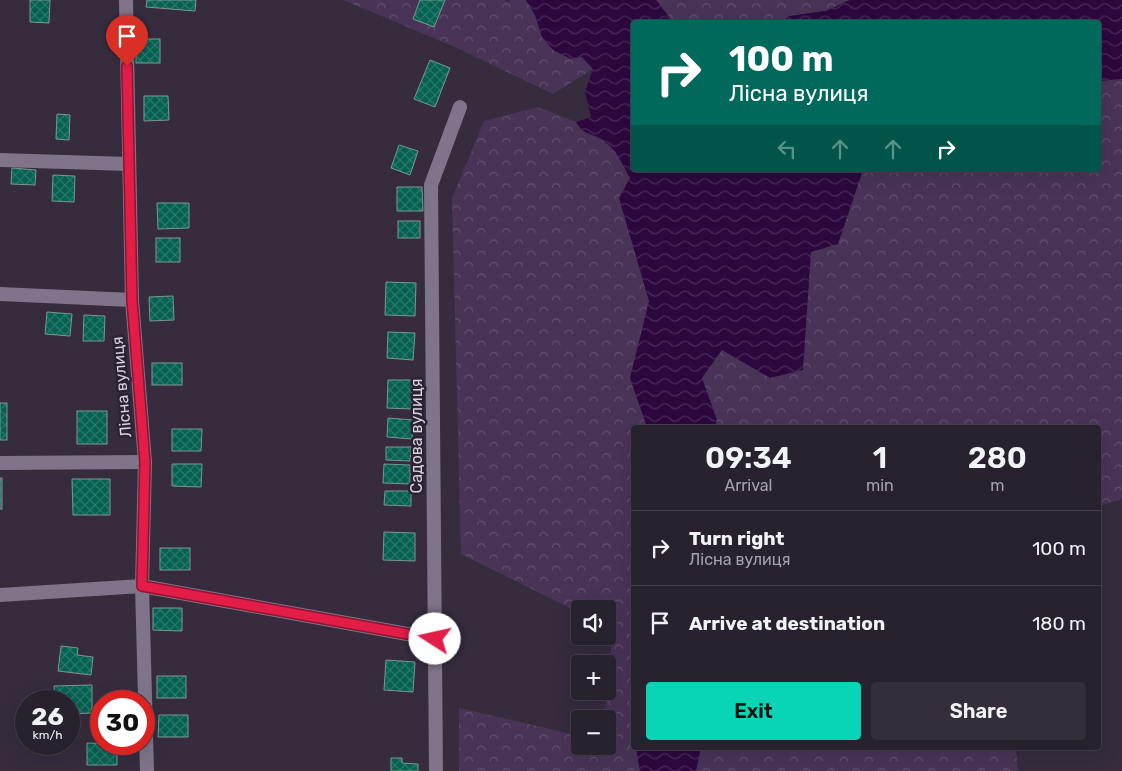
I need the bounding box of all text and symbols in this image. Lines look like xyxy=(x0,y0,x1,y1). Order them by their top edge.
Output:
pin xyxy=(106,15,148,66)
icon: arrive xyxy=(113,22,141,50)
text: 100 m xyxy=(729,38,834,80)
icon: right xyxy=(646,40,711,105)
text: Лісна вулиця xyxy=(729,80,868,107)
icon: left xyxy=(773,135,801,163)
icon: ahead xyxy=(826,135,854,163)
icon: ahead xyxy=(879,135,907,163)
icon: right xyxy=(932,135,960,163)
street label: Лісна вулиця xyxy=(108,336,135,438)
street label: Садова вулиця xyxy=(407,379,426,493)
text: 09:34 xyxy=(705,440,792,476)
text: 1 xyxy=(873,440,887,476)
text: 280 xyxy=(968,440,1027,476)
text: Arrival xyxy=(724,476,772,495)
text: min xyxy=(866,476,894,495)
text: m xyxy=(990,476,1004,495)
text: Turn right xyxy=(689,527,784,550)
icon: right xyxy=(646,534,674,562)
text: 100 m xyxy=(1032,537,1086,560)
text: Лісна вулиця xyxy=(689,550,790,569)
map controls xyxy=(571,600,616,755)
button: sound xyxy=(571,600,616,645)
icon: arrive xyxy=(646,609,674,637)
position arrow xyxy=(408,612,460,664)
text: Arrive at destination xyxy=(689,612,885,635)
text: 180 m xyxy=(1032,612,1086,635)
button: + xyxy=(571,655,616,700)
button: Exit xyxy=(646,682,861,740)
button: Share xyxy=(871,682,1086,740)
speed limit sign: 30 xyxy=(90,690,155,755)
text: 26 xyxy=(31,702,64,731)
button: − xyxy=(571,710,616,755)
text: km/h xyxy=(33,728,62,742)

